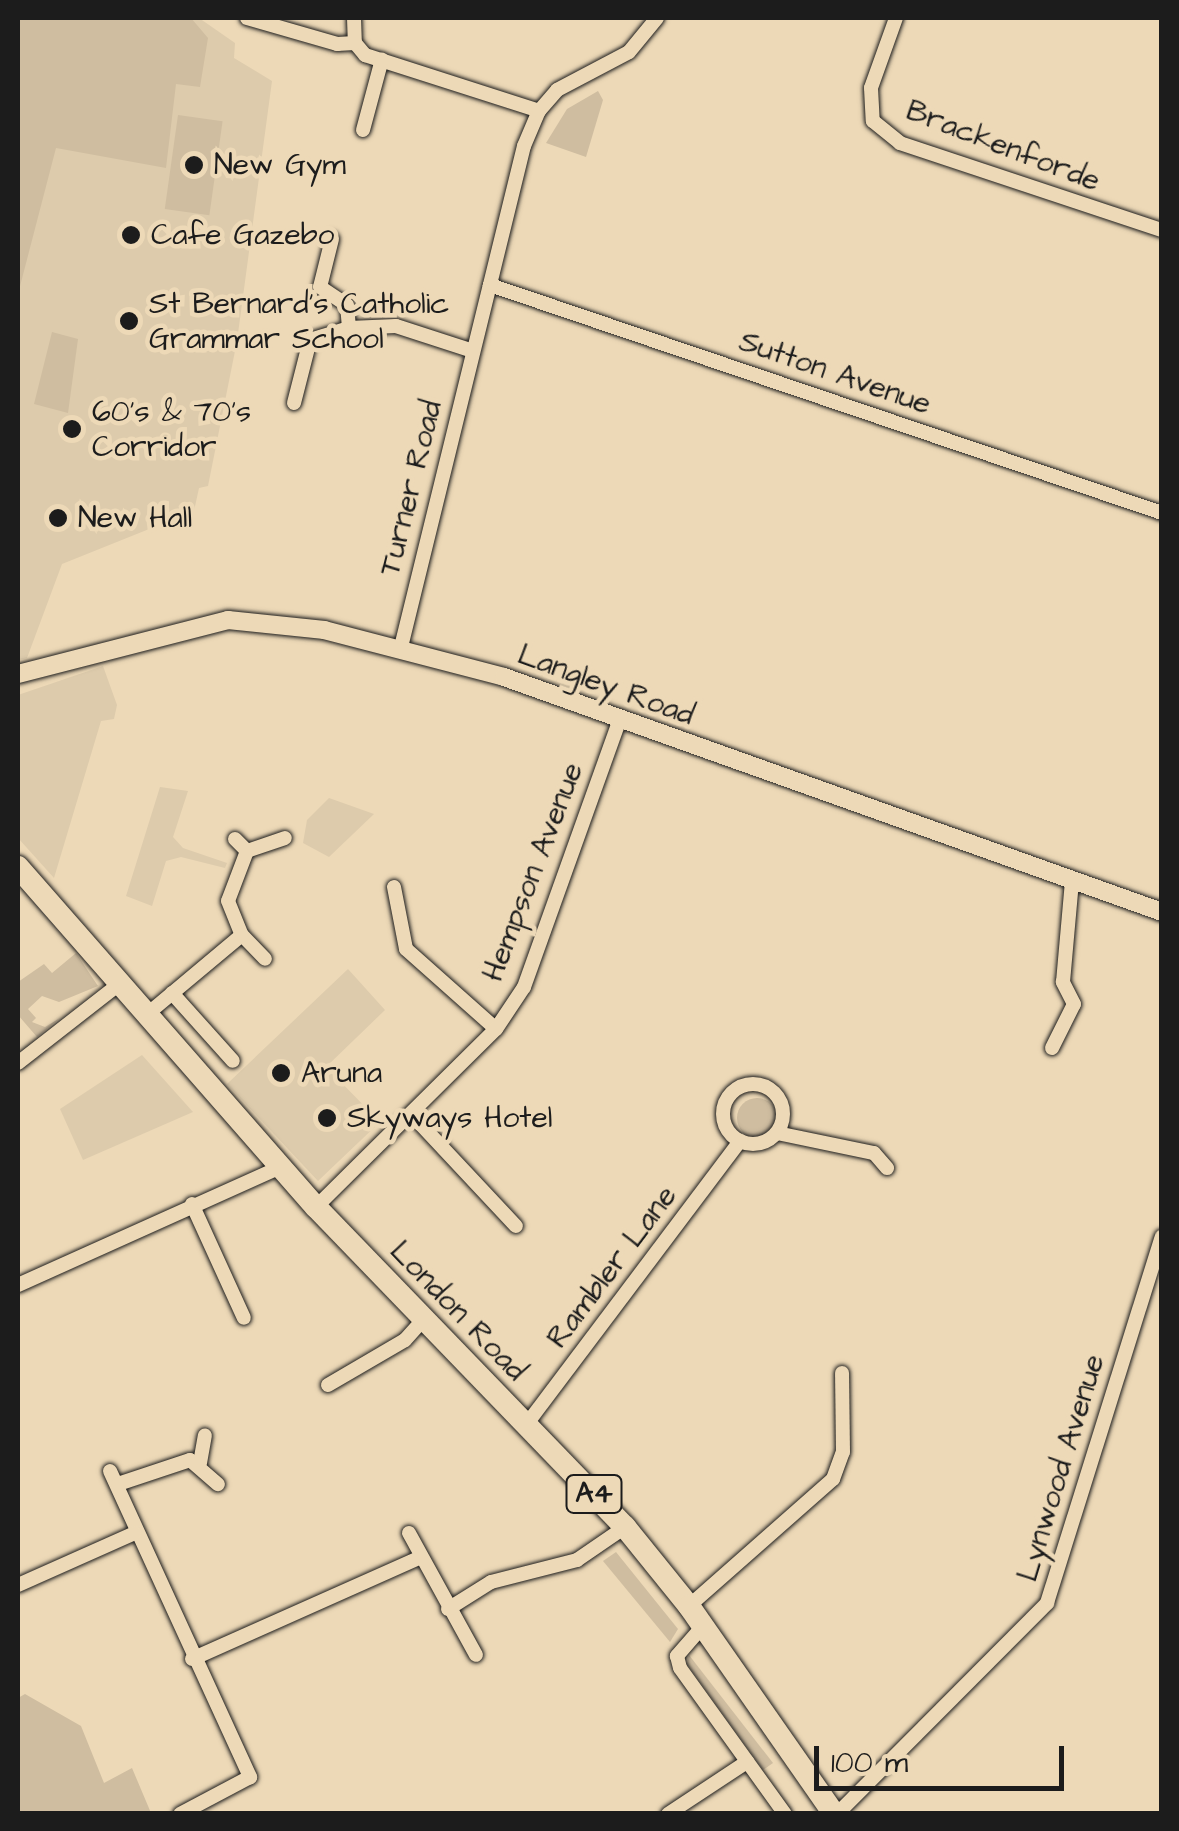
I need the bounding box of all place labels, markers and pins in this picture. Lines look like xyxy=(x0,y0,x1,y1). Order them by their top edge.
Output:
place label: New Gym xyxy=(214,147,346,183)
marker: New Gym xyxy=(183,154,205,176)
place label: Cafe Gazebo xyxy=(151,217,334,253)
marker: Cafe Gazebo xyxy=(120,224,142,246)
place label: St Bernard's Catholic Grammar School xyxy=(149,286,449,356)
marker: St Bernard's Catholic Grammar School xyxy=(118,310,140,332)
place label: 60's & 70's Corridor xyxy=(92,394,251,464)
marker: 60's & 70's Corridor xyxy=(61,418,83,440)
place label: New Hall xyxy=(78,500,192,536)
marker: New Hall xyxy=(47,507,69,529)
place label: Aruna xyxy=(301,1055,382,1091)
marker: Aruna xyxy=(270,1062,292,1084)
place label: Skyways Hotel xyxy=(347,1100,552,1136)
marker: Skyways Hotel xyxy=(316,1107,338,1129)

